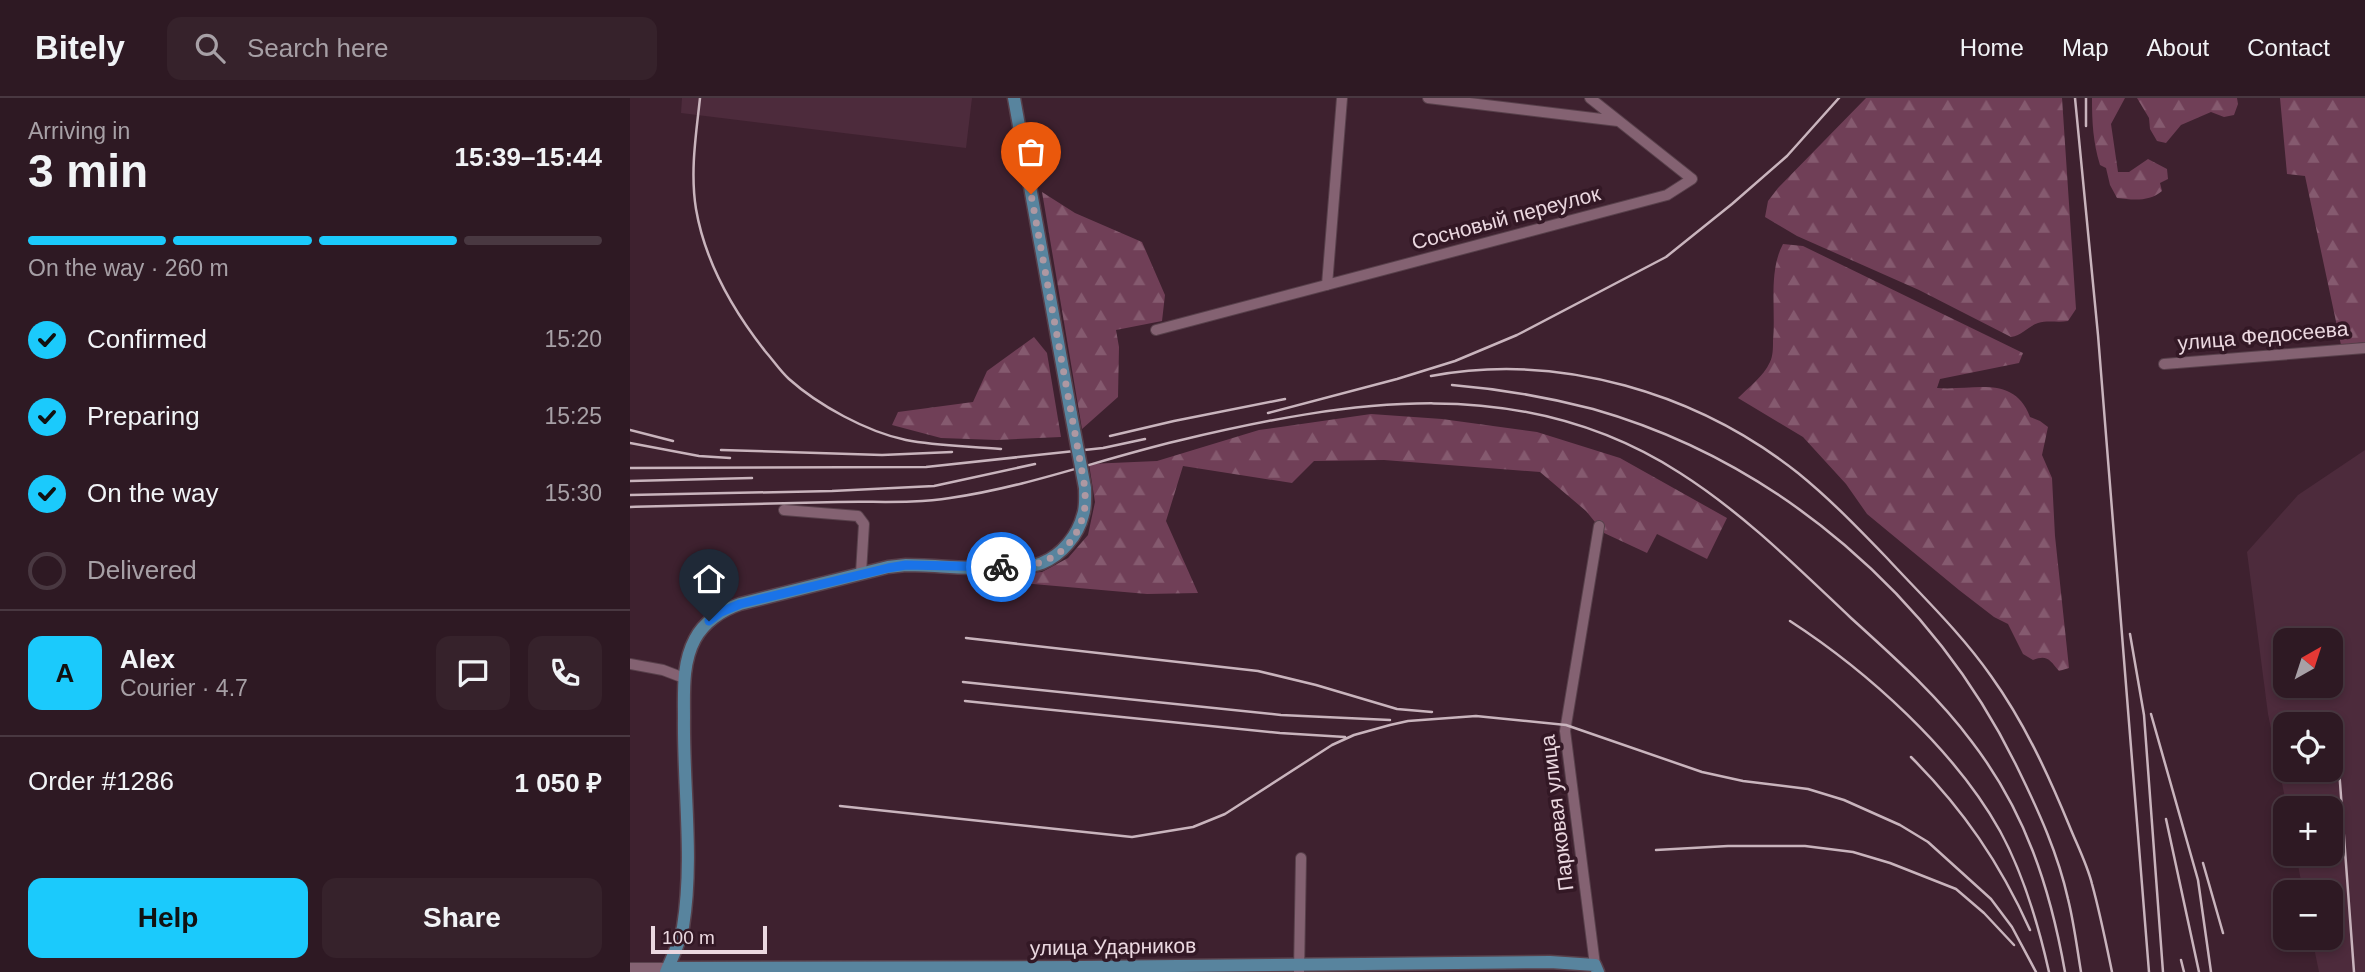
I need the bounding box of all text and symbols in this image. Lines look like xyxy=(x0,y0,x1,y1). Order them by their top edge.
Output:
search box xyxy=(167,17,657,80)
text: Bitely xyxy=(35,29,125,66)
icon: search xyxy=(191,29,229,67)
text: Search here xyxy=(247,33,389,63)
text: Home xyxy=(1960,34,2024,61)
text: Map xyxy=(2062,34,2109,61)
text: About xyxy=(2147,34,2209,61)
text: Contact xyxy=(2247,34,2330,61)
text: Arriving in xyxy=(28,118,130,144)
pin xyxy=(1001,122,1061,194)
icon: bag xyxy=(1012,133,1050,171)
text: 15:39–15:44 xyxy=(455,142,602,172)
text: 3 min xyxy=(28,145,148,197)
street label: Сосновый переулок xyxy=(1409,181,1603,254)
text: On the way · 260 m xyxy=(28,255,229,281)
street label: улица Федосеева xyxy=(2177,317,2350,354)
icon: check xyxy=(28,321,66,359)
text: Confirmed xyxy=(87,324,207,354)
text: 15:20 xyxy=(544,326,602,352)
icon: check xyxy=(28,398,66,436)
text: Preparing xyxy=(87,401,200,431)
text: 15:25 xyxy=(544,403,602,429)
icon: check xyxy=(28,475,66,513)
text: On the way xyxy=(87,478,219,508)
text: 15:30 xyxy=(544,480,602,506)
courier xyxy=(966,532,1036,602)
icon: bike xyxy=(982,548,1020,586)
pin xyxy=(679,549,739,621)
text: Delivered xyxy=(87,555,197,585)
icon: home xyxy=(690,560,728,598)
north arrow xyxy=(2273,628,2343,698)
map controls xyxy=(2273,628,2343,950)
button: chat xyxy=(436,636,510,710)
button: phone xyxy=(528,636,602,710)
text: Alex xyxy=(120,644,175,674)
text: A xyxy=(56,658,74,688)
text: Courier · 4.7 xyxy=(120,675,248,701)
button: locate xyxy=(2273,712,2343,782)
street label: Парковая улица xyxy=(1535,733,1577,892)
text: Order #1286 xyxy=(28,766,174,796)
text: 1 050 ₽ xyxy=(515,768,602,798)
button: + xyxy=(2273,796,2343,866)
button: Help xyxy=(28,878,308,958)
button: Share xyxy=(322,878,602,958)
button: − xyxy=(2273,880,2343,950)
scale bar xyxy=(651,923,766,955)
text: 100 m xyxy=(662,927,715,948)
street label: улица Ударников xyxy=(1030,934,1196,959)

